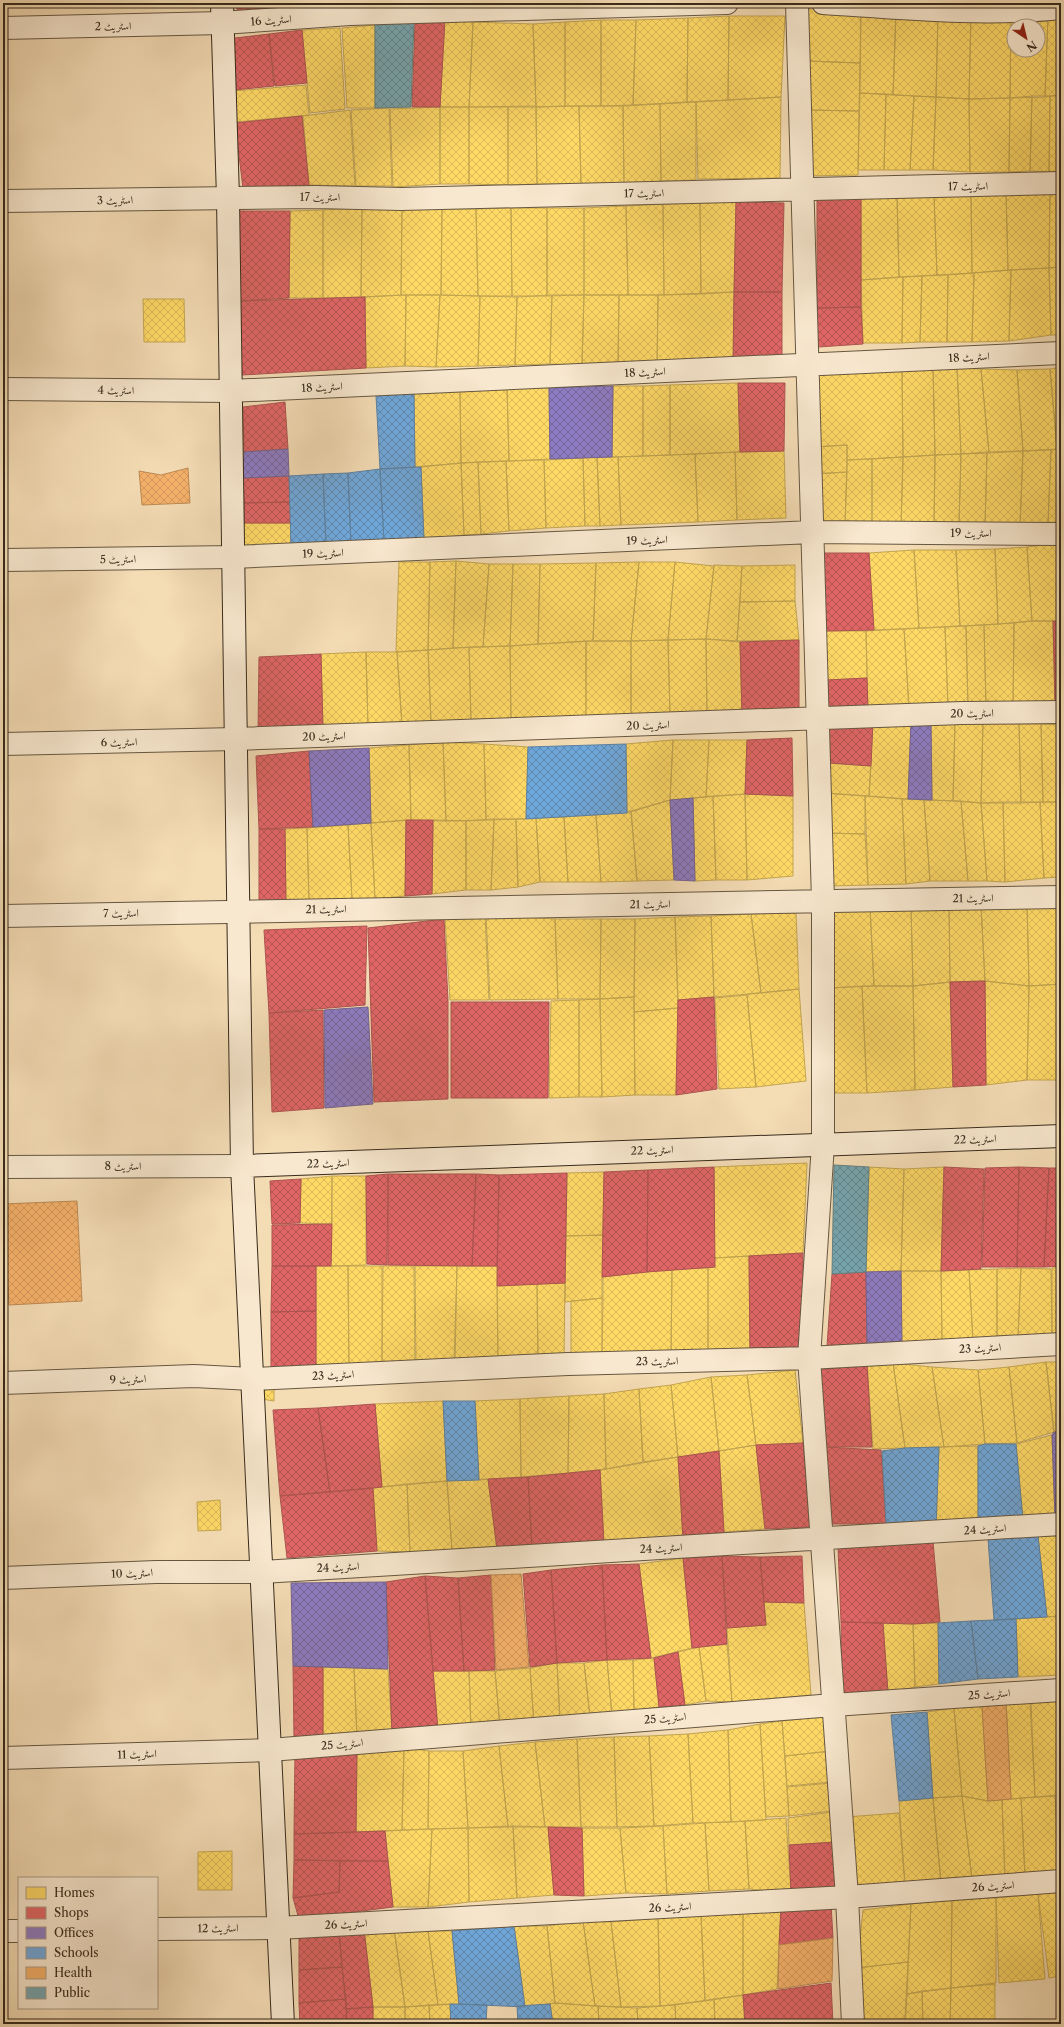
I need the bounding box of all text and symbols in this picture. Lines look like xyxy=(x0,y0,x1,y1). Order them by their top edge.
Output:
street label: اسٹریٹ 16 xyxy=(250,12,292,28)
north arrow xyxy=(1006,18,1046,58)
street label: اسٹریٹ 2 xyxy=(95,19,131,33)
text: N xyxy=(1023,38,1040,55)
street label: اسٹریٹ 17 xyxy=(948,179,988,193)
street label: اسٹریٹ 17 xyxy=(624,186,664,200)
street label: اسٹریٹ 17 xyxy=(300,190,340,204)
street label: اسٹریٹ 3 xyxy=(97,193,133,207)
street label: اسٹریٹ 18 xyxy=(948,349,990,365)
street label: اسٹریٹ 18 xyxy=(624,364,666,380)
street label: اسٹریٹ 18 xyxy=(301,379,343,395)
street label: اسٹریٹ 4 xyxy=(98,383,134,397)
street label: اسٹریٹ 19 xyxy=(950,526,992,540)
street label: اسٹریٹ 19 xyxy=(626,532,668,548)
street label: اسٹریٹ 19 xyxy=(302,545,344,561)
street label: اسٹریٹ 5 xyxy=(100,552,136,566)
street label: اسٹریٹ 20 xyxy=(950,706,994,720)
street label: اسٹریٹ 20 xyxy=(626,717,670,733)
street label: اسٹریٹ 20 xyxy=(302,728,346,744)
street label: اسٹریٹ 6 xyxy=(101,735,137,749)
street label: اسٹریٹ 21 xyxy=(952,891,994,905)
street label: اسٹریٹ 21 xyxy=(629,897,671,911)
street label: اسٹریٹ 21 xyxy=(305,902,347,916)
street label: اسٹریٹ 7 xyxy=(103,906,139,920)
street label: اسٹریٹ 22 xyxy=(953,1131,997,1147)
street label: اسٹریٹ 22 xyxy=(630,1142,674,1158)
street label: اسٹریٹ 22 xyxy=(306,1155,350,1171)
street label: اسٹریٹ 8 xyxy=(105,1159,141,1173)
street label: اسٹریٹ 23 xyxy=(958,1340,1002,1356)
street label: اسٹریٹ 23 xyxy=(636,1354,678,1368)
street label: اسٹریٹ 23 xyxy=(311,1367,355,1383)
street label: اسٹریٹ 9 xyxy=(109,1371,147,1387)
street label: اسٹریٹ 24 xyxy=(963,1521,1007,1537)
street label: اسٹریٹ 24 xyxy=(639,1540,683,1556)
street label: اسٹریٹ 24 xyxy=(316,1559,360,1575)
street label: اسٹریٹ 10 xyxy=(111,1565,153,1581)
street label: اسٹریٹ 25 xyxy=(967,1686,1011,1702)
street label: اسٹریٹ 25 xyxy=(643,1709,687,1727)
street label: اسٹریٹ 25 xyxy=(320,1735,364,1753)
street label: اسٹریٹ 11 xyxy=(117,1746,157,1762)
legend xyxy=(18,1877,158,2009)
street label: اسٹریٹ 26 xyxy=(971,1878,1015,1894)
text: Homes xyxy=(54,1885,94,1900)
street label: اسٹریٹ 26 xyxy=(648,1899,692,1915)
text: Shops xyxy=(54,1905,89,1920)
street label: اسٹریٹ 26 xyxy=(324,1916,368,1932)
street label: اسٹریٹ 12 xyxy=(197,1921,239,1935)
text: Offices xyxy=(54,1925,94,1940)
text: Schools xyxy=(54,1945,99,1960)
text: Health xyxy=(54,1965,93,1980)
text: Public xyxy=(54,1985,90,2000)

